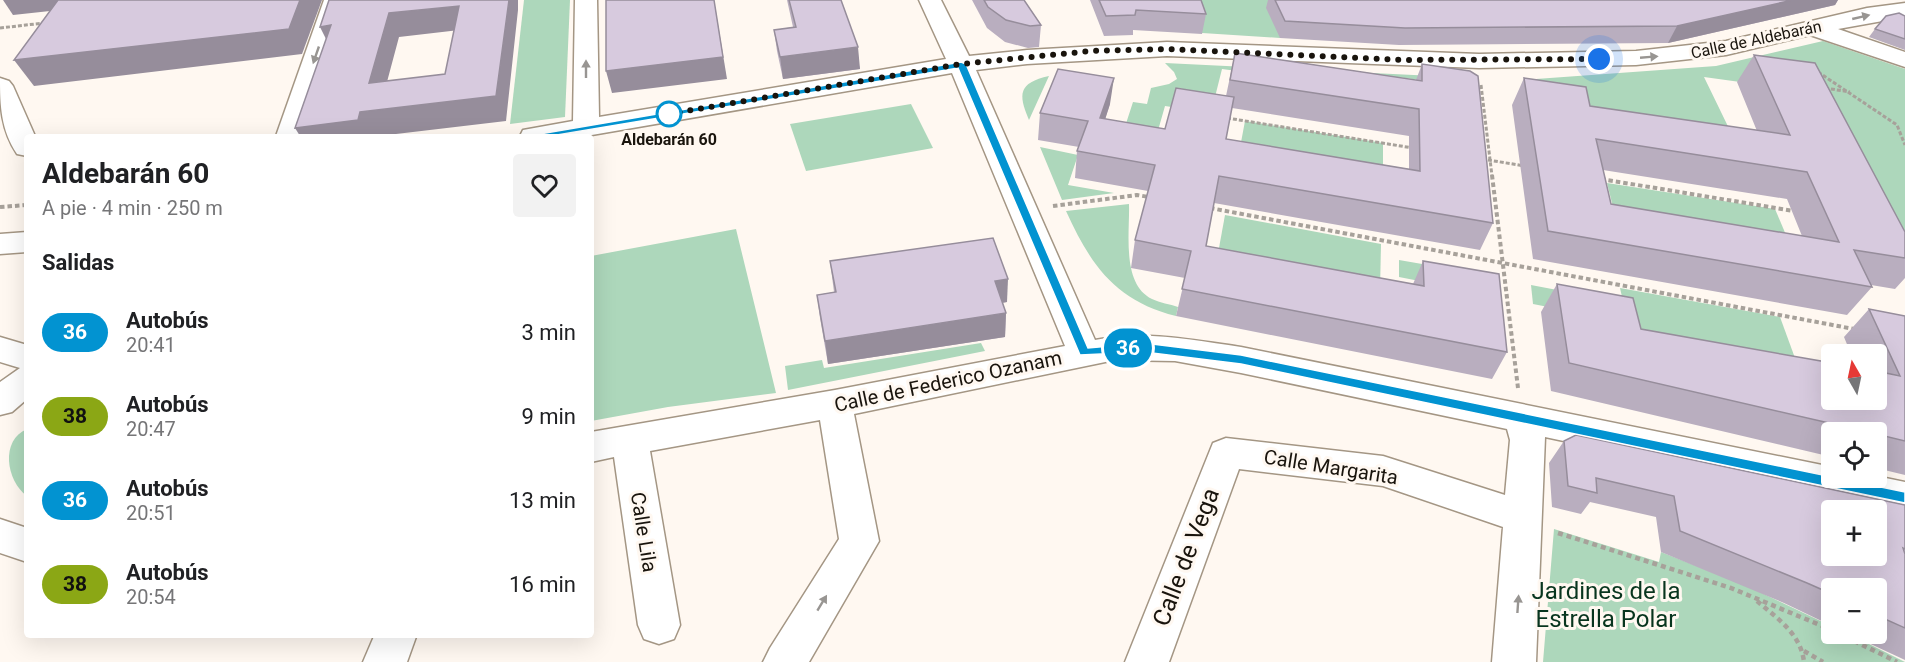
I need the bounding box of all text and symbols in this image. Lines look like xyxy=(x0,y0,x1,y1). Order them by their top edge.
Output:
one-way arrow xyxy=(1851,11,1870,21)
street label: Calle de Aldebarán xyxy=(1689,16,1823,63)
your location xyxy=(1584,44,1614,74)
one-way arrow xyxy=(311,46,321,64)
one-way arrow xyxy=(1639,52,1658,62)
one-way arrow xyxy=(581,60,591,79)
marker: Aldebarán 60 xyxy=(656,101,682,127)
place label: Aldebarán 60 xyxy=(621,130,717,149)
button: heart xyxy=(513,154,576,217)
text: Aldebarán 60 xyxy=(42,157,209,190)
text: A pie · 4 min · 250 m xyxy=(42,196,223,220)
text: Salidas xyxy=(42,250,114,275)
text: Autobús xyxy=(126,308,209,333)
text: 36 xyxy=(63,320,87,344)
text: 3 min xyxy=(521,320,576,345)
line badge: 36 xyxy=(1101,328,1155,368)
text: 20:41 xyxy=(126,333,176,357)
text: 36 xyxy=(1116,336,1140,360)
north arrow xyxy=(1821,344,1887,410)
map controls xyxy=(1821,344,1887,644)
street label: Calle de Federico Ozanam xyxy=(832,345,1064,417)
text: Autobús xyxy=(126,392,209,417)
text: 38 xyxy=(63,404,87,428)
text: 9 min xyxy=(521,404,576,429)
text: 20:47 xyxy=(126,417,176,441)
button: locate xyxy=(1821,422,1887,488)
street label: Calle Margarita xyxy=(1262,445,1400,489)
text: Autobús xyxy=(126,476,209,501)
street label: Calle de Vega xyxy=(1147,484,1225,630)
text: 36 xyxy=(63,488,87,512)
text: 13 min xyxy=(509,488,576,513)
street label: Calle Lila xyxy=(626,490,662,574)
button: + xyxy=(1821,500,1887,566)
text: 20:51 xyxy=(126,501,176,525)
text: Autobús xyxy=(126,560,209,585)
text: 38 xyxy=(63,572,87,596)
text: 16 min xyxy=(509,572,576,597)
park label: Jardines de la Estrella Polar xyxy=(1531,577,1681,633)
button: − xyxy=(1821,578,1887,644)
text: 20:54 xyxy=(126,585,176,609)
one-way arrow xyxy=(1514,594,1523,613)
one-way arrow xyxy=(816,595,827,611)

